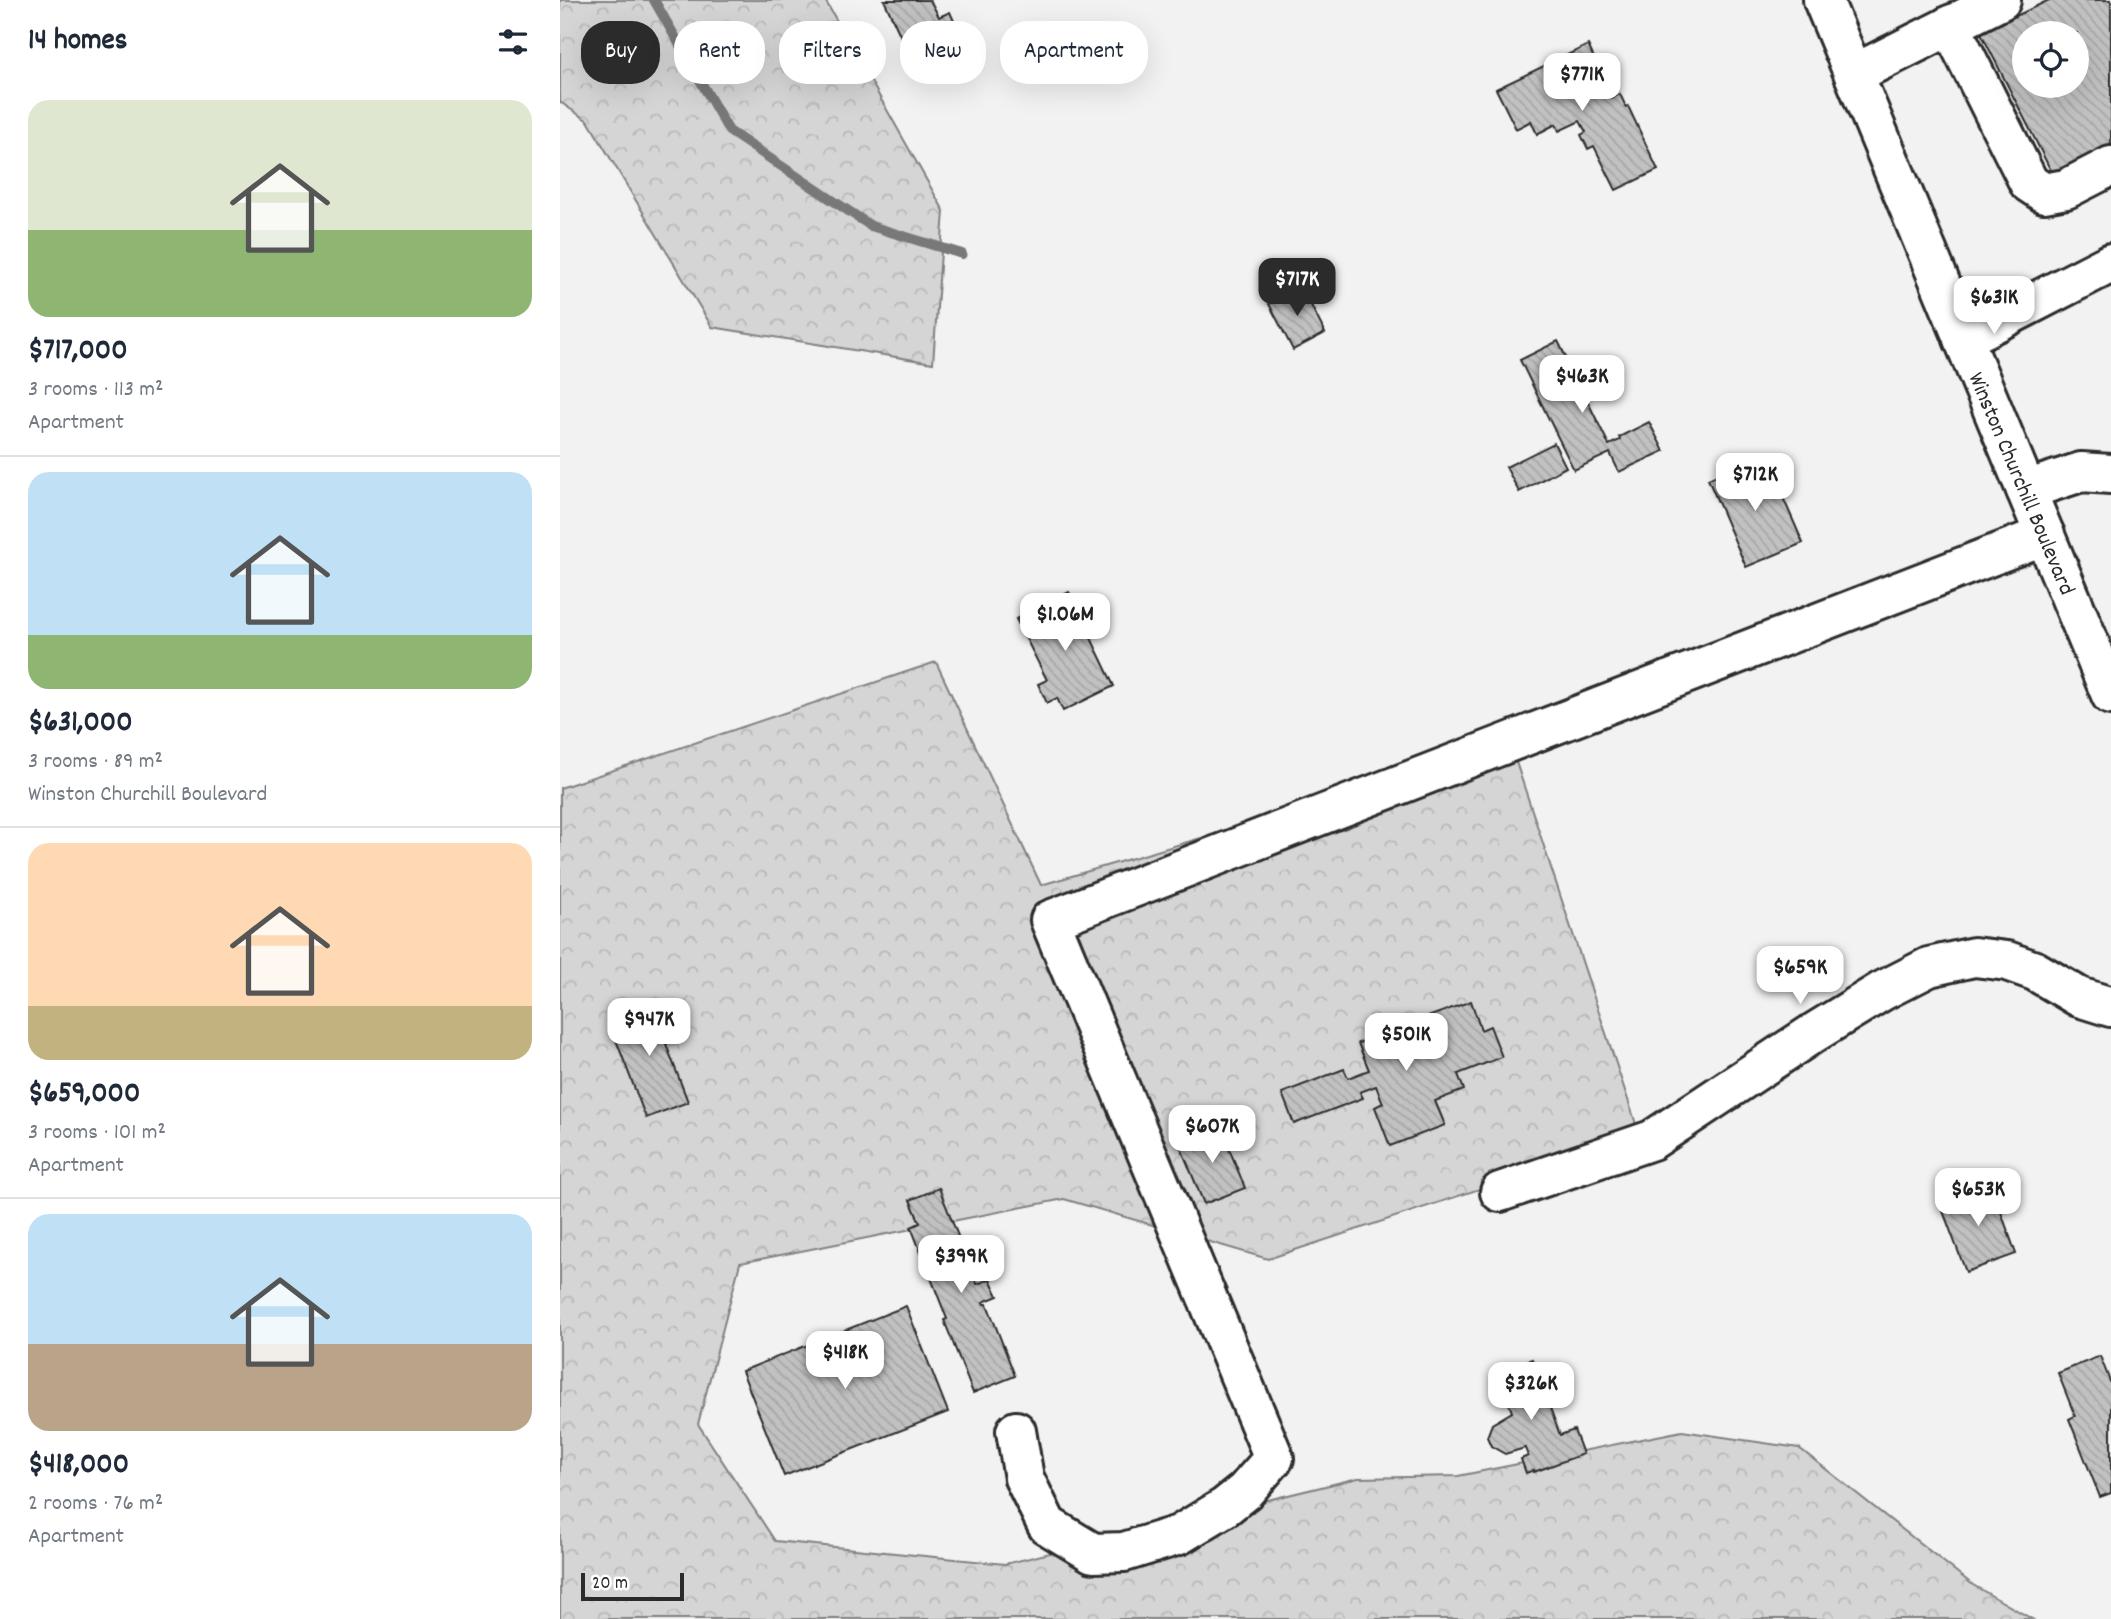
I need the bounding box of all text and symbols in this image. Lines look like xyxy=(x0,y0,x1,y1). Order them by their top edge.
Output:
text: 14 homes xyxy=(28,21,127,64)
chip: Buy xyxy=(581,21,660,84)
chip: Rent xyxy=(674,21,765,84)
chip: Filters xyxy=(779,21,886,84)
chip: New xyxy=(900,21,986,84)
chip: Apartment xyxy=(1000,21,1148,84)
map controls xyxy=(2012,21,2089,98)
button: locate xyxy=(2012,21,2089,98)
icon: filters xyxy=(494,23,532,61)
pin: $771K xyxy=(1533,54,1631,113)
text: $771K xyxy=(1560,59,1604,92)
icon: home xyxy=(217,145,343,271)
pin: $717K xyxy=(1248,258,1346,318)
text: $717K xyxy=(1275,264,1319,297)
pin: $631K xyxy=(1945,276,2043,336)
text: $631K xyxy=(1970,282,2018,315)
text: $717,000 xyxy=(28,331,128,374)
pin: $463K xyxy=(1533,356,1631,415)
text: $463K xyxy=(1555,361,1609,394)
street label: Winston Churchill Boulevard xyxy=(1958,368,2082,601)
text: 3 rooms · 113 m² xyxy=(28,374,164,407)
text: Apartment xyxy=(28,407,124,440)
pin: $712K xyxy=(1706,454,1804,513)
text: $712K xyxy=(1732,459,1778,492)
icon: home xyxy=(217,517,343,643)
pin: $1.06M xyxy=(1008,594,1122,653)
text: $1.06M xyxy=(1036,599,1094,632)
text: $631,000 xyxy=(28,703,133,746)
text: 3 rooms · 89 m² xyxy=(28,746,163,779)
text: Winston Churchill Boulevard xyxy=(28,779,267,812)
icon: home xyxy=(217,888,343,1014)
pin: $659K xyxy=(1751,946,1849,1006)
text: $659K xyxy=(1773,952,1827,985)
pin: $947K xyxy=(600,998,698,1058)
text: $947K xyxy=(623,1004,675,1037)
pin: $501K xyxy=(1357,1014,1455,1073)
text: $501K xyxy=(1381,1019,1431,1052)
text: $659,000 xyxy=(28,1074,140,1117)
pin: $607K xyxy=(1163,1106,1261,1165)
text: $607K xyxy=(1185,1111,1239,1144)
text: 3 rooms · 101 m² xyxy=(28,1117,166,1150)
text: Apartment xyxy=(28,1150,124,1183)
pin: $653K xyxy=(1929,1168,2027,1228)
text: $653K xyxy=(1951,1174,2005,1207)
pin: $399K xyxy=(912,1236,1010,1295)
text: $399K xyxy=(934,1241,988,1274)
icon: home xyxy=(217,1259,343,1385)
pin: $418K xyxy=(796,1332,894,1391)
text: $418K xyxy=(822,1337,868,1370)
pin: $326K xyxy=(1482,1362,1580,1422)
text: $326K xyxy=(1504,1368,1558,1401)
text: $418,000 xyxy=(28,1445,129,1488)
text: 2 rooms · 76 m² xyxy=(28,1488,163,1521)
text: Apartment xyxy=(28,1521,124,1554)
scale bar xyxy=(581,1570,684,1602)
text: 20 m xyxy=(592,1571,628,1598)

